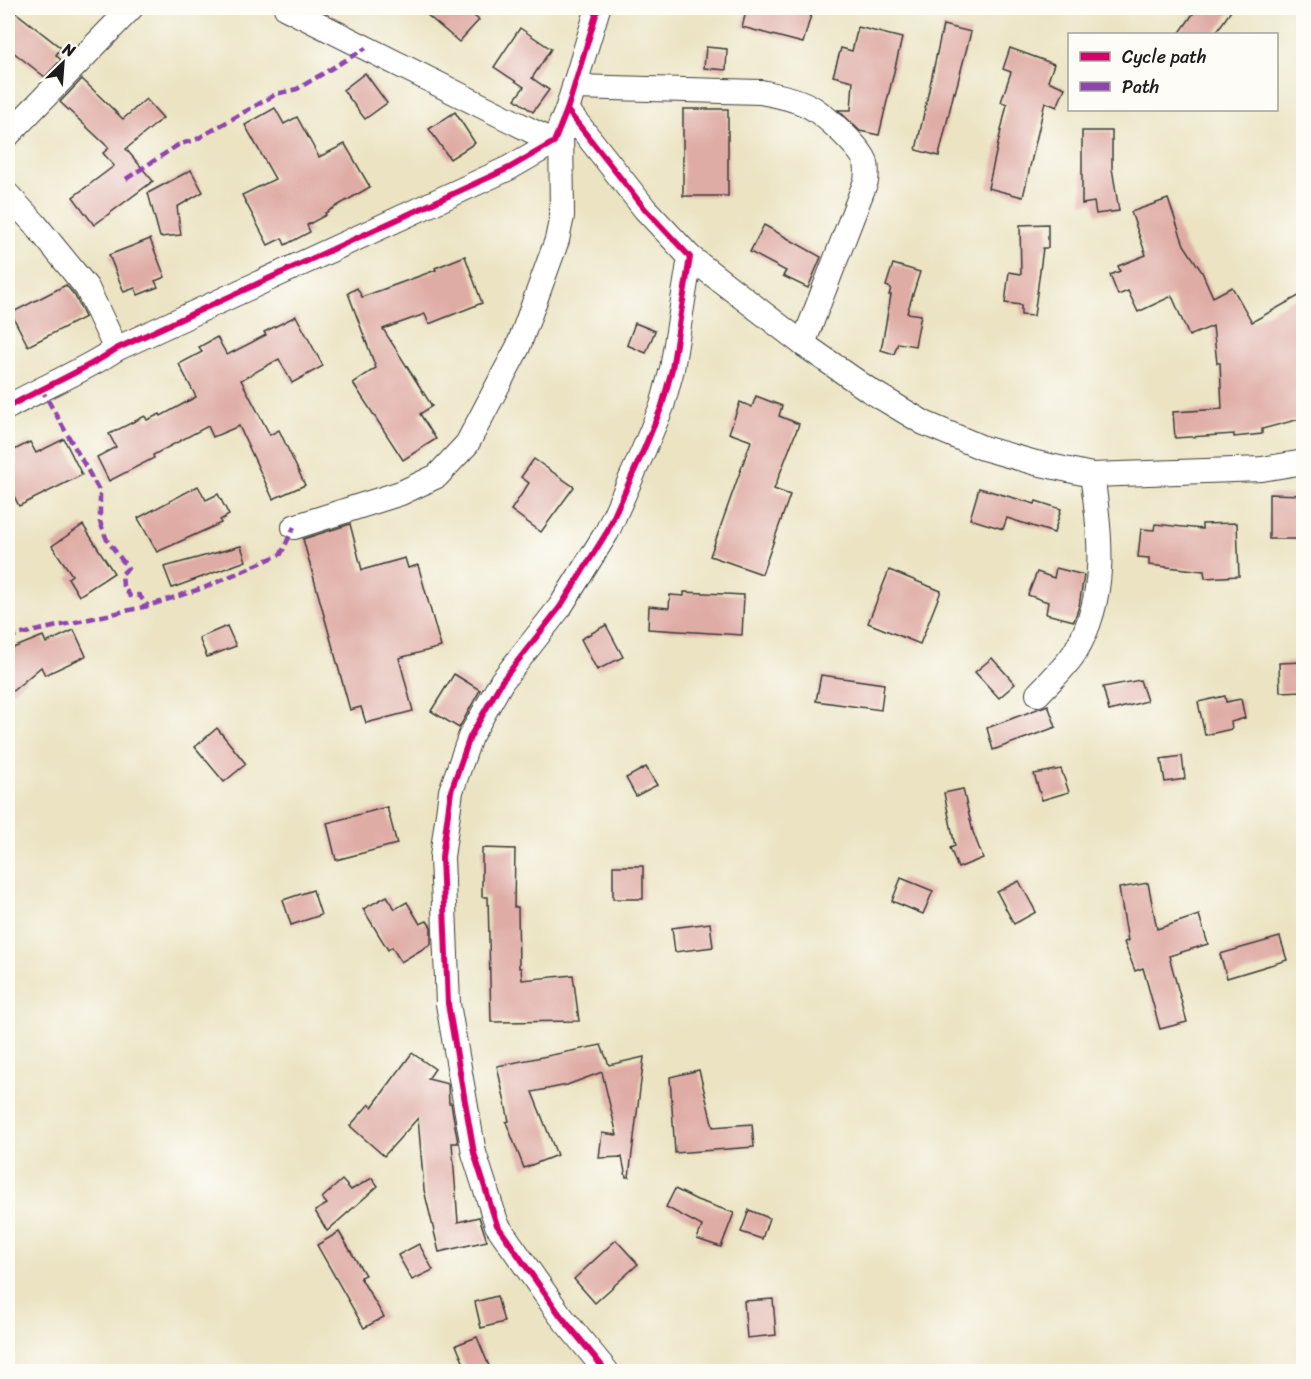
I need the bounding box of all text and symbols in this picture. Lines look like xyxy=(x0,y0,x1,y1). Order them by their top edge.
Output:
north arrow xyxy=(33,33,93,93)
legend xyxy=(1068,33,1278,111)
text: N xyxy=(57,34,81,66)
text: Cycle path xyxy=(1122,41,1206,73)
text: Path xyxy=(1122,71,1159,103)

